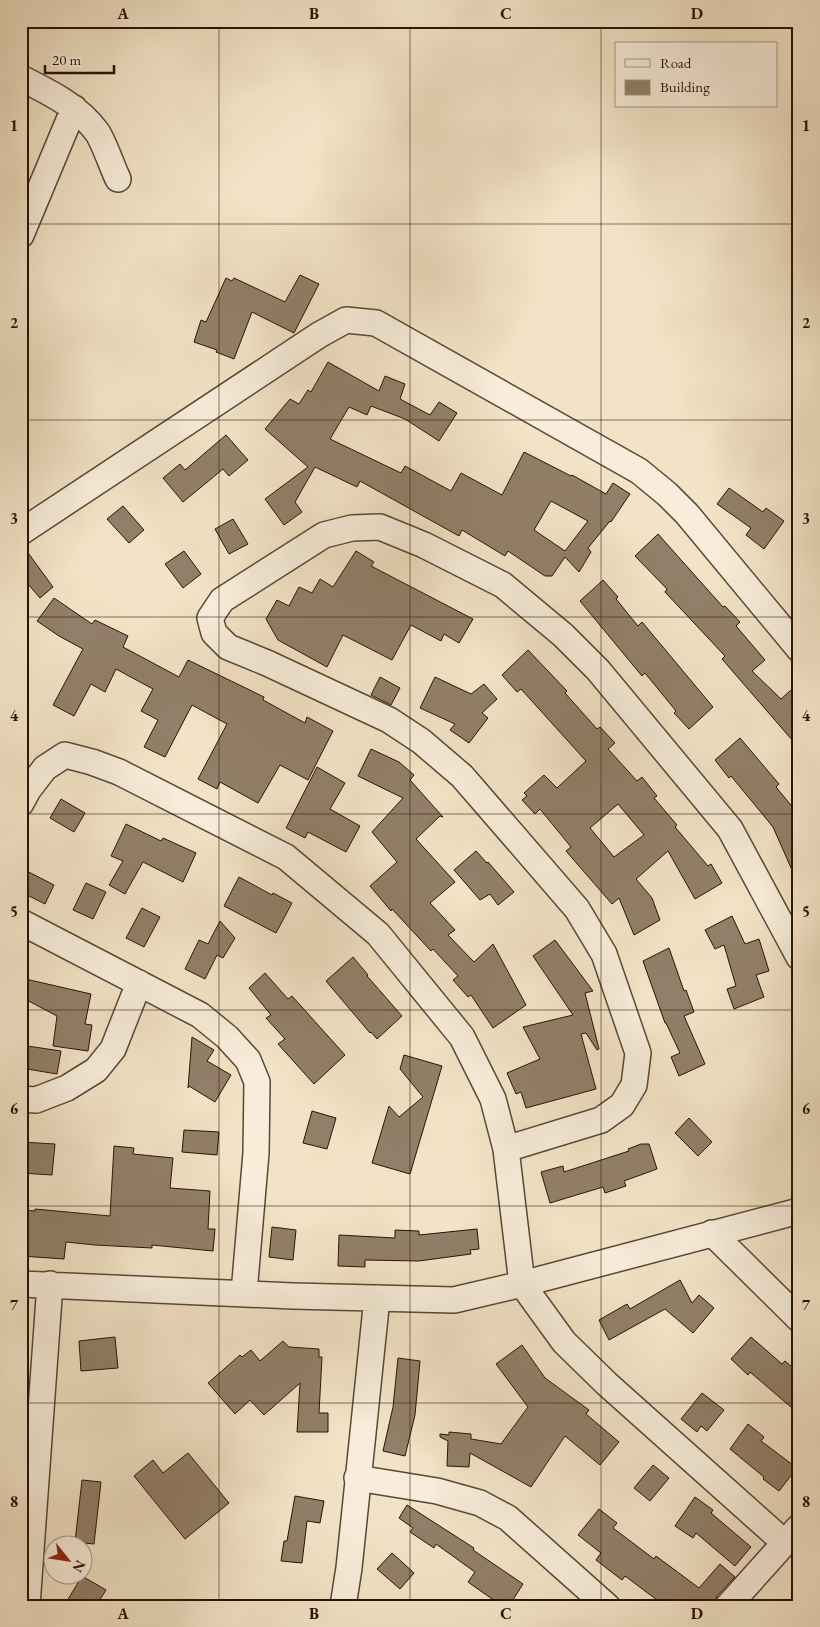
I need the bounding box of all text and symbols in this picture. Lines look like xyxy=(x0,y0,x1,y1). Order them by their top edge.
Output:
text: A xyxy=(116,3,129,24)
text: B xyxy=(309,3,319,24)
text: C xyxy=(500,3,512,24)
text: D xyxy=(691,3,703,24)
scale bar xyxy=(45,42,114,74)
legend xyxy=(615,42,778,108)
text: 20 m xyxy=(52,50,81,69)
text: Road xyxy=(660,53,692,72)
text: Building xyxy=(660,77,710,96)
text: 1 xyxy=(10,115,18,136)
text: 1 xyxy=(802,115,810,136)
text: 2 xyxy=(10,312,19,333)
text: 2 xyxy=(802,312,811,333)
text: 3 xyxy=(10,508,18,529)
text: 3 xyxy=(802,508,810,529)
text: 4 xyxy=(10,705,19,726)
text: 4 xyxy=(802,705,811,726)
text: 5 xyxy=(10,901,18,922)
text: 5 xyxy=(802,901,810,922)
text: 6 xyxy=(10,1098,19,1119)
text: 6 xyxy=(802,1098,811,1119)
text: 7 xyxy=(10,1294,19,1315)
text: 7 xyxy=(802,1294,811,1315)
text: 8 xyxy=(10,1491,18,1512)
text: 8 xyxy=(802,1491,810,1512)
north arrow xyxy=(42,1534,92,1584)
text: N xyxy=(68,1557,90,1576)
text: A xyxy=(116,1603,129,1624)
text: B xyxy=(309,1603,319,1624)
text: C xyxy=(500,1603,512,1624)
text: D xyxy=(691,1603,703,1624)

